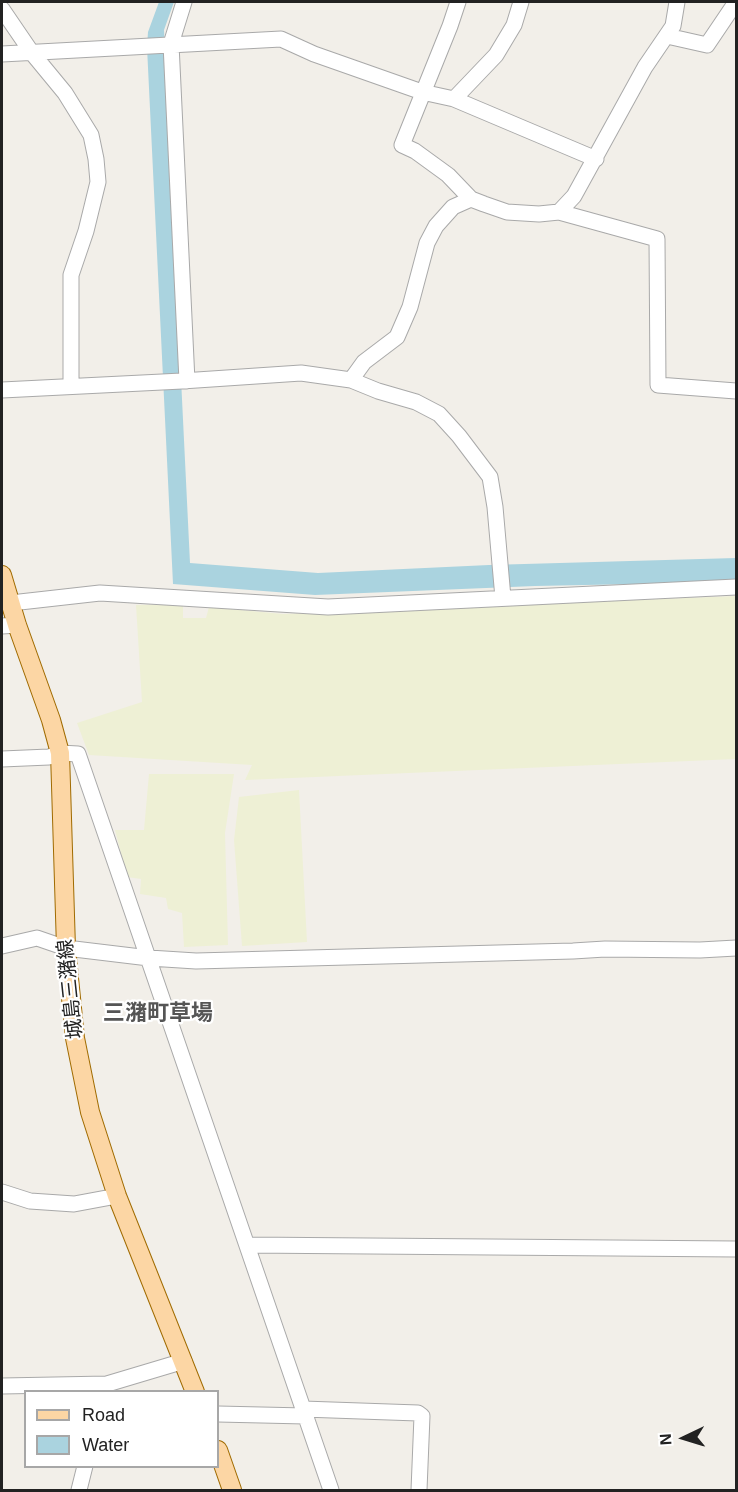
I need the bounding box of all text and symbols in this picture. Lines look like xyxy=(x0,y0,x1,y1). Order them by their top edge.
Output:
street label: 城島三潴線 xyxy=(54,938,88,1040)
district label: 三潴町草場 xyxy=(103,1001,213,1027)
legend xyxy=(24,1390,219,1468)
text: Road xyxy=(82,1405,125,1425)
north arrow xyxy=(654,1408,714,1468)
text: N xyxy=(657,1433,674,1446)
text: Water xyxy=(82,1435,129,1455)

